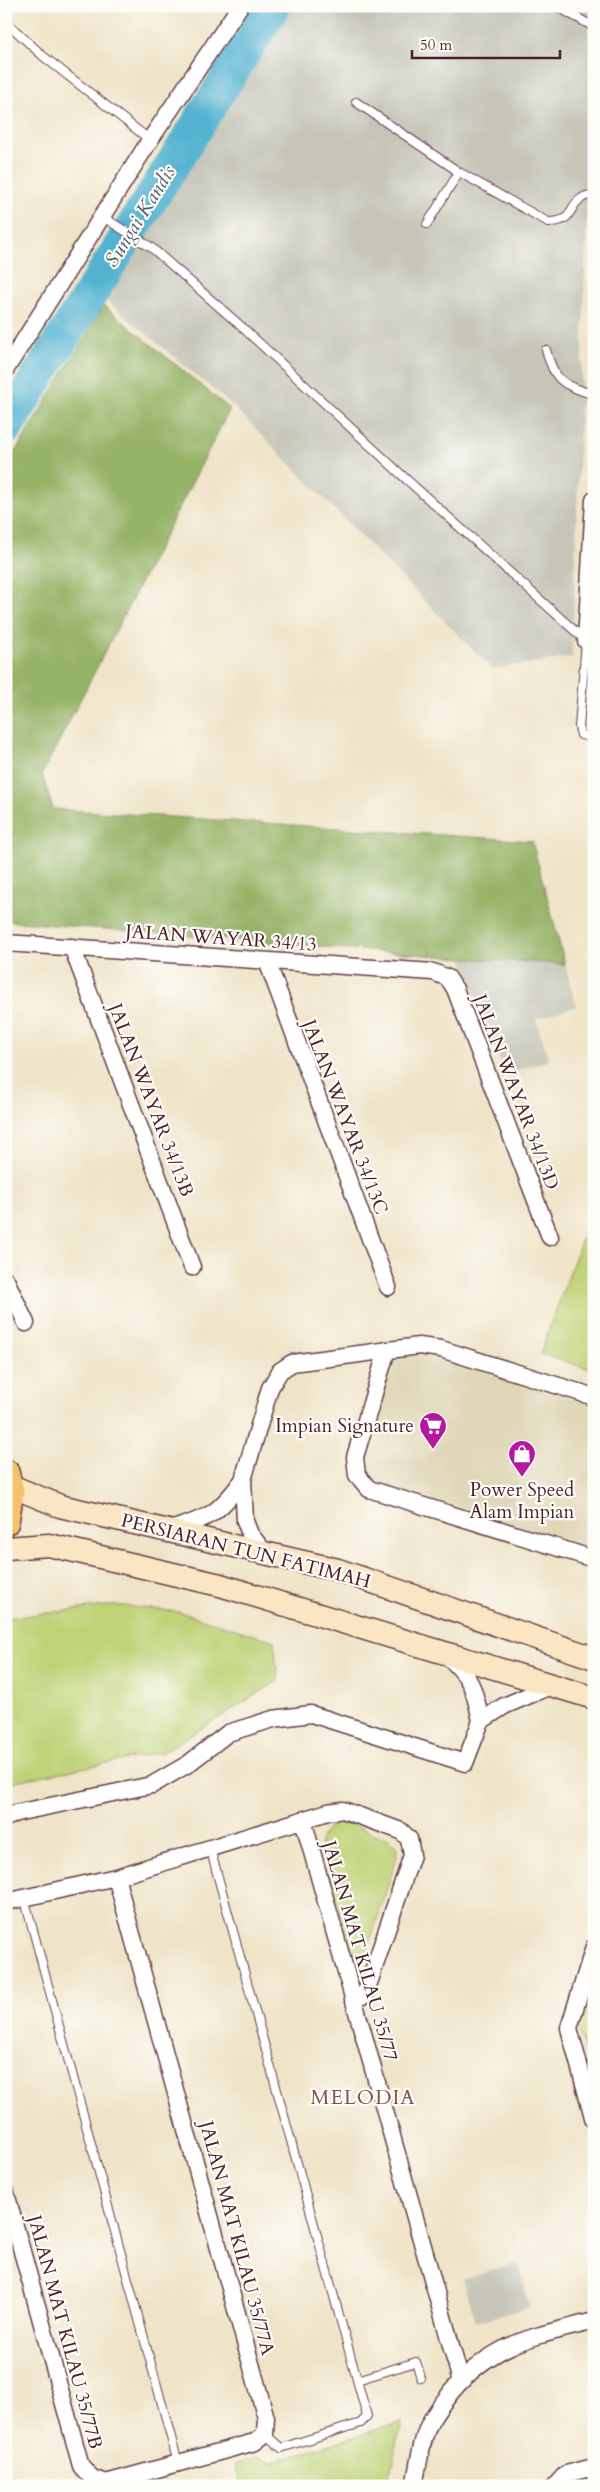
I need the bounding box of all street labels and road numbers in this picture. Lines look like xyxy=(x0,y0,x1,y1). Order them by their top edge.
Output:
street label: JALAN WAYAR 34/13 xyxy=(121,918,318,958)
street label: JALAN WAYAR 34/13D xyxy=(466,988,565,1193)
street label: JALAN WAYAR 34/13B xyxy=(101,997,200,1200)
street label: JALAN WAYAR 34/13C xyxy=(295,1013,394,1218)
street label: PERSIARAN TUN FATIMAH xyxy=(118,1507,374,1595)
street label: JALAN MAT KILAU 35/77 xyxy=(315,1835,404,2064)
street label: JALAN MAT KILAU 35/77A xyxy=(192,2115,281,2358)
street label: JALAN MAT KILAU 35/77B xyxy=(20,2209,109,2452)

